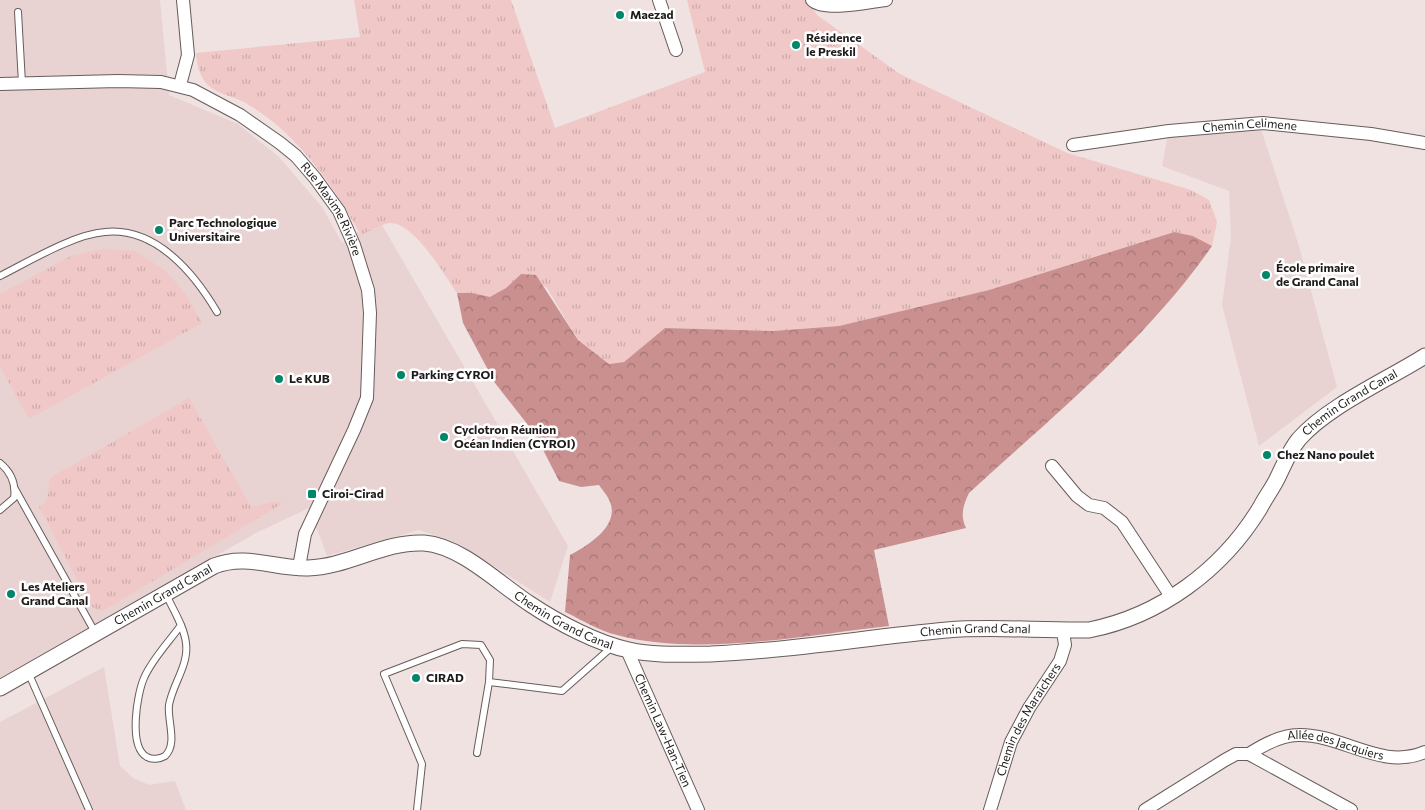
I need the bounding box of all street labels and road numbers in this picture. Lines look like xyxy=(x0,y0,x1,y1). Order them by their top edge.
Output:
street label: Chemin Celimene xyxy=(1202,115,1298,134)
street label: Rue Maxime Rivière xyxy=(298,159,365,257)
street label: Chemin Grand Canal xyxy=(1298,366,1399,438)
street label: Chemin Grand Canal xyxy=(111,560,214,628)
street label: Chemin Grand Canal xyxy=(512,587,615,652)
street label: Chemin Grand Canal xyxy=(919,620,1031,639)
street label: Chemin des Maraichers xyxy=(993,660,1063,778)
street label: Chemin Law-Han-Tien xyxy=(632,671,695,789)
street label: Allée des Jacquiers xyxy=(1286,727,1385,762)

